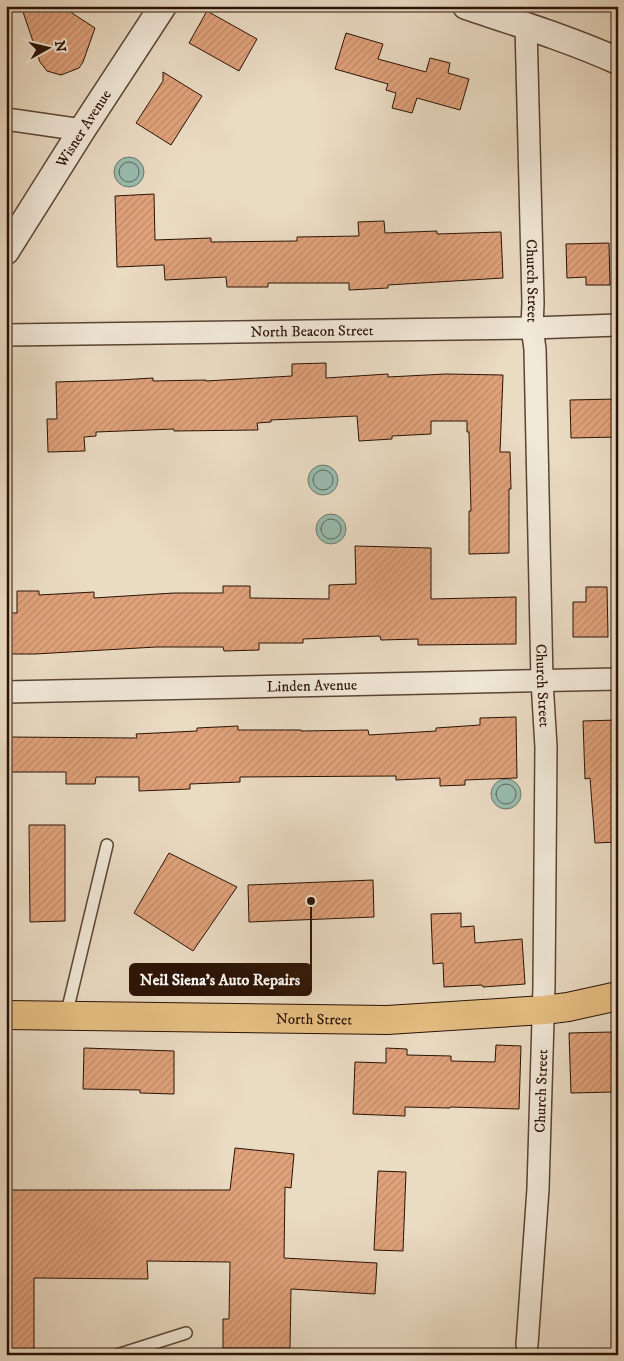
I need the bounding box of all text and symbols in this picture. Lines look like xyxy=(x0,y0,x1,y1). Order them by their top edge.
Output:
north arrow xyxy=(22,22,72,72)
text: N xyxy=(50,39,70,54)
street label: Wisner Avenue xyxy=(51,86,116,172)
street label: Church Street xyxy=(521,239,542,323)
street label: North Beacon Street xyxy=(250,321,374,342)
street label: Church Street xyxy=(531,644,554,728)
street label: Linden Avenue xyxy=(266,676,357,696)
callout: Neil Siena's Auto Repairs xyxy=(130,964,311,995)
text: Neil Siena's Auto Repairs xyxy=(140,970,301,990)
street label: North Street xyxy=(276,1010,352,1030)
street label: Church Street xyxy=(531,1049,552,1133)

